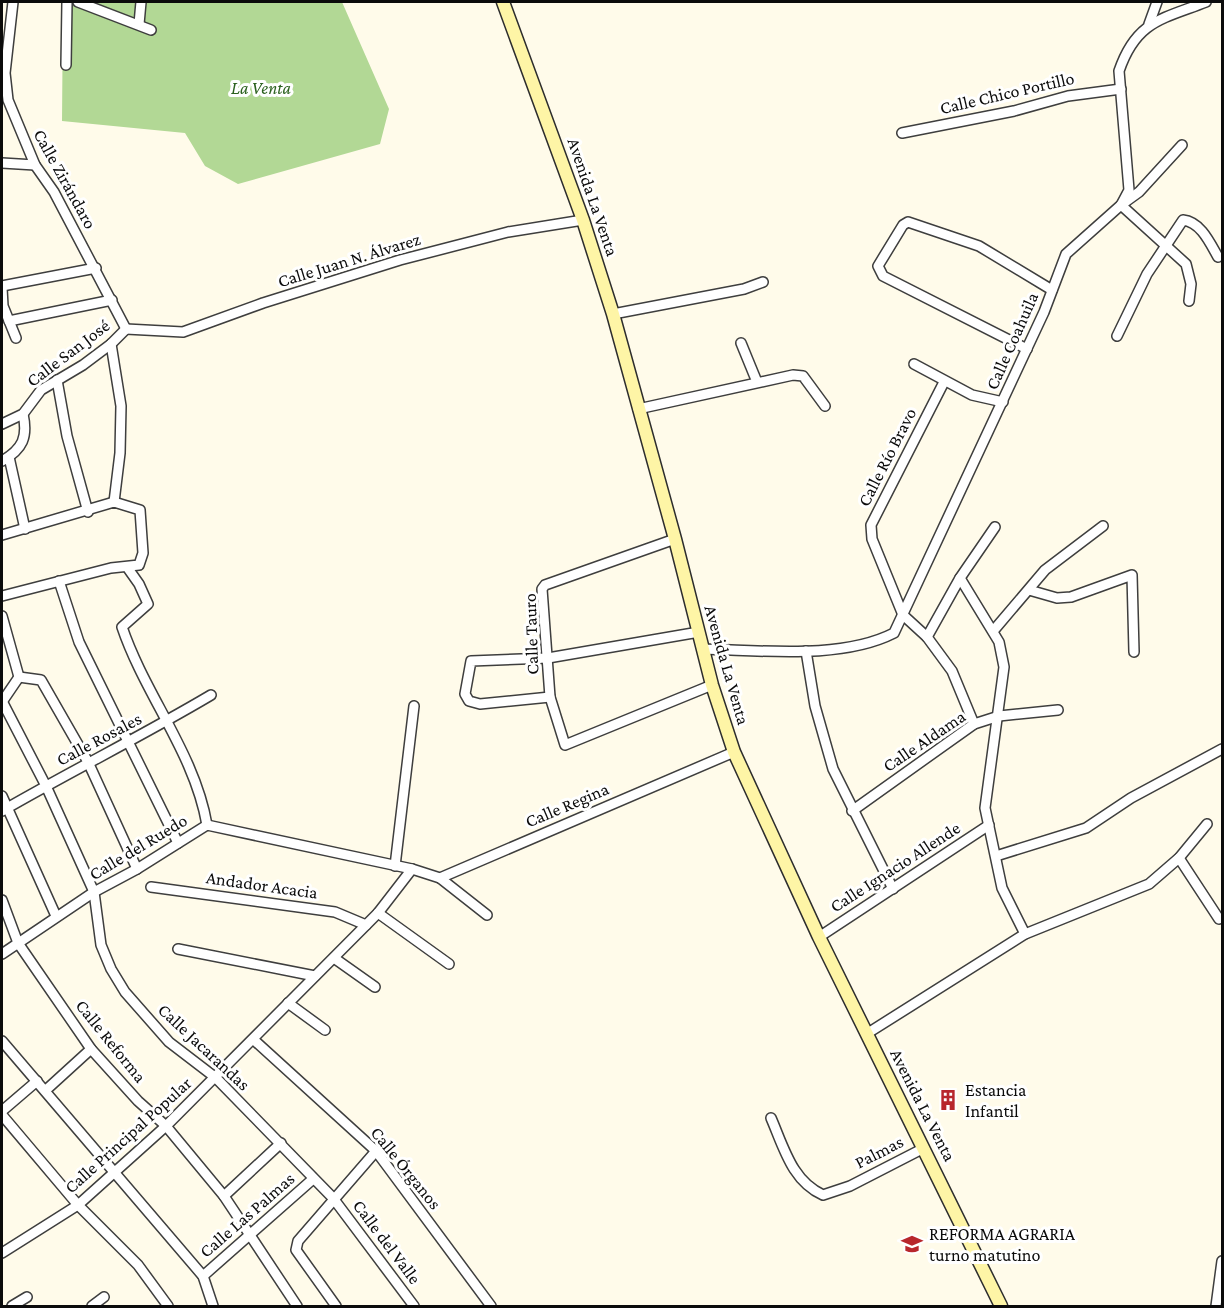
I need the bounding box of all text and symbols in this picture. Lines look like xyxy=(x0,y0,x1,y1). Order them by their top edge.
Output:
street label: Calle Chico Portillo xyxy=(938,68,1076,118)
park label: La Venta xyxy=(231,78,292,98)
street label: Calle Zirándaro xyxy=(29,126,101,232)
street label: Avenida La Venta xyxy=(563,135,623,259)
street label: Calle Juan N. Álvarez xyxy=(275,229,423,291)
street label: Calle Coahuila xyxy=(982,289,1042,393)
street label: Calle San José xyxy=(23,315,113,391)
street label: Calle Río Bravo xyxy=(854,404,920,510)
street label: Calle Tauro xyxy=(520,593,542,675)
street label: Avenida La Venta xyxy=(700,603,754,727)
street label: Calle Aldama xyxy=(879,706,969,776)
street label: Calle Rosales xyxy=(53,708,145,770)
street label: Calle Regina xyxy=(522,778,612,832)
street label: Calle del Ruedo xyxy=(85,810,191,884)
street label: Calle Ignacio Allende xyxy=(826,817,964,916)
street label: Andador Acacia xyxy=(205,867,319,903)
street label: Calle Reforma xyxy=(72,996,150,1086)
street label: Calle Jacarandas xyxy=(154,999,254,1095)
street label: Avenida La Venta xyxy=(886,1045,960,1165)
street label: Calle Principal Popular xyxy=(61,1072,196,1197)
place label: Estancia Infantil xyxy=(965,1080,1026,1121)
building icon: Estancia Infantil xyxy=(936,1088,960,1112)
street label: Calle Órganos xyxy=(367,1123,445,1213)
street label: Palmas xyxy=(851,1131,907,1173)
street label: Calle Las Palmas xyxy=(196,1168,298,1262)
street label: Calle del Valle xyxy=(349,1196,425,1288)
place label: REFORMA AGRARIA turno matutino xyxy=(929,1224,1076,1265)
school or university icon: REFORMA AGRARIA turno matutino xyxy=(900,1232,924,1256)

